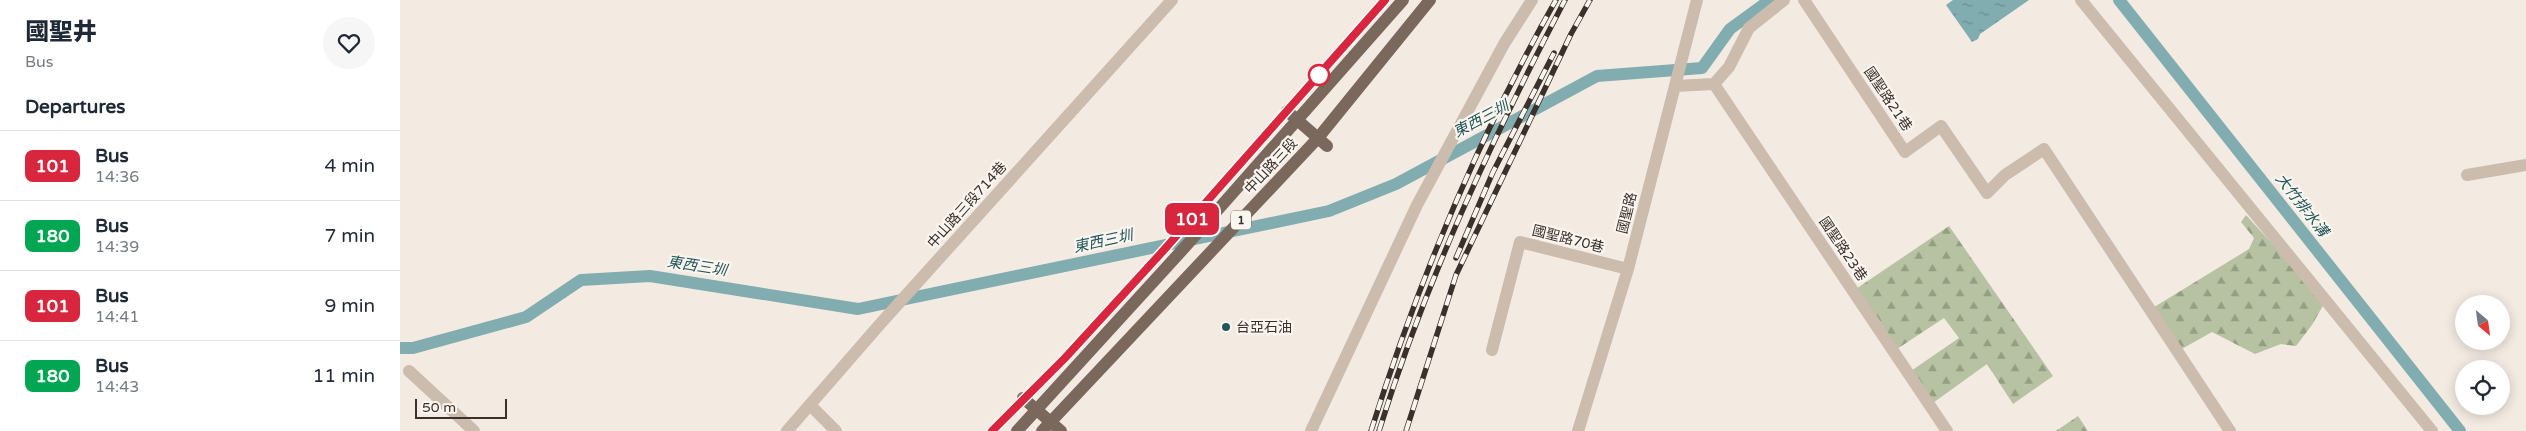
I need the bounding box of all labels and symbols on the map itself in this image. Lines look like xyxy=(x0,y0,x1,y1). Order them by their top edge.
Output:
unlabelled marker xyxy=(1308,64,1330,86)
street label: 國聖路21巷 xyxy=(1860,64,1916,134)
water label: 東西三圳 xyxy=(1450,96,1513,141)
street label: 中山路三段 xyxy=(1241,135,1301,197)
street label: 中山路三段714巷 xyxy=(924,158,1010,252)
water label: 大竹排水溝 xyxy=(2272,170,2333,242)
street label: 國聖路 xyxy=(1614,191,1640,235)
line badge: 101 xyxy=(1163,203,1221,235)
road number: 1 xyxy=(1231,210,1251,230)
street label: 國聖路23巷 xyxy=(1815,214,1871,284)
street label: 國聖路70巷 xyxy=(1530,222,1606,256)
water label: 東西三圳 xyxy=(1072,226,1136,256)
water label: 東西三圳 xyxy=(666,252,730,280)
north arrow xyxy=(2455,295,2510,350)
place label: 台亞石油 xyxy=(1236,319,1292,336)
marker: 台亞石油 xyxy=(1220,321,1232,333)
scale bar xyxy=(415,396,508,419)

